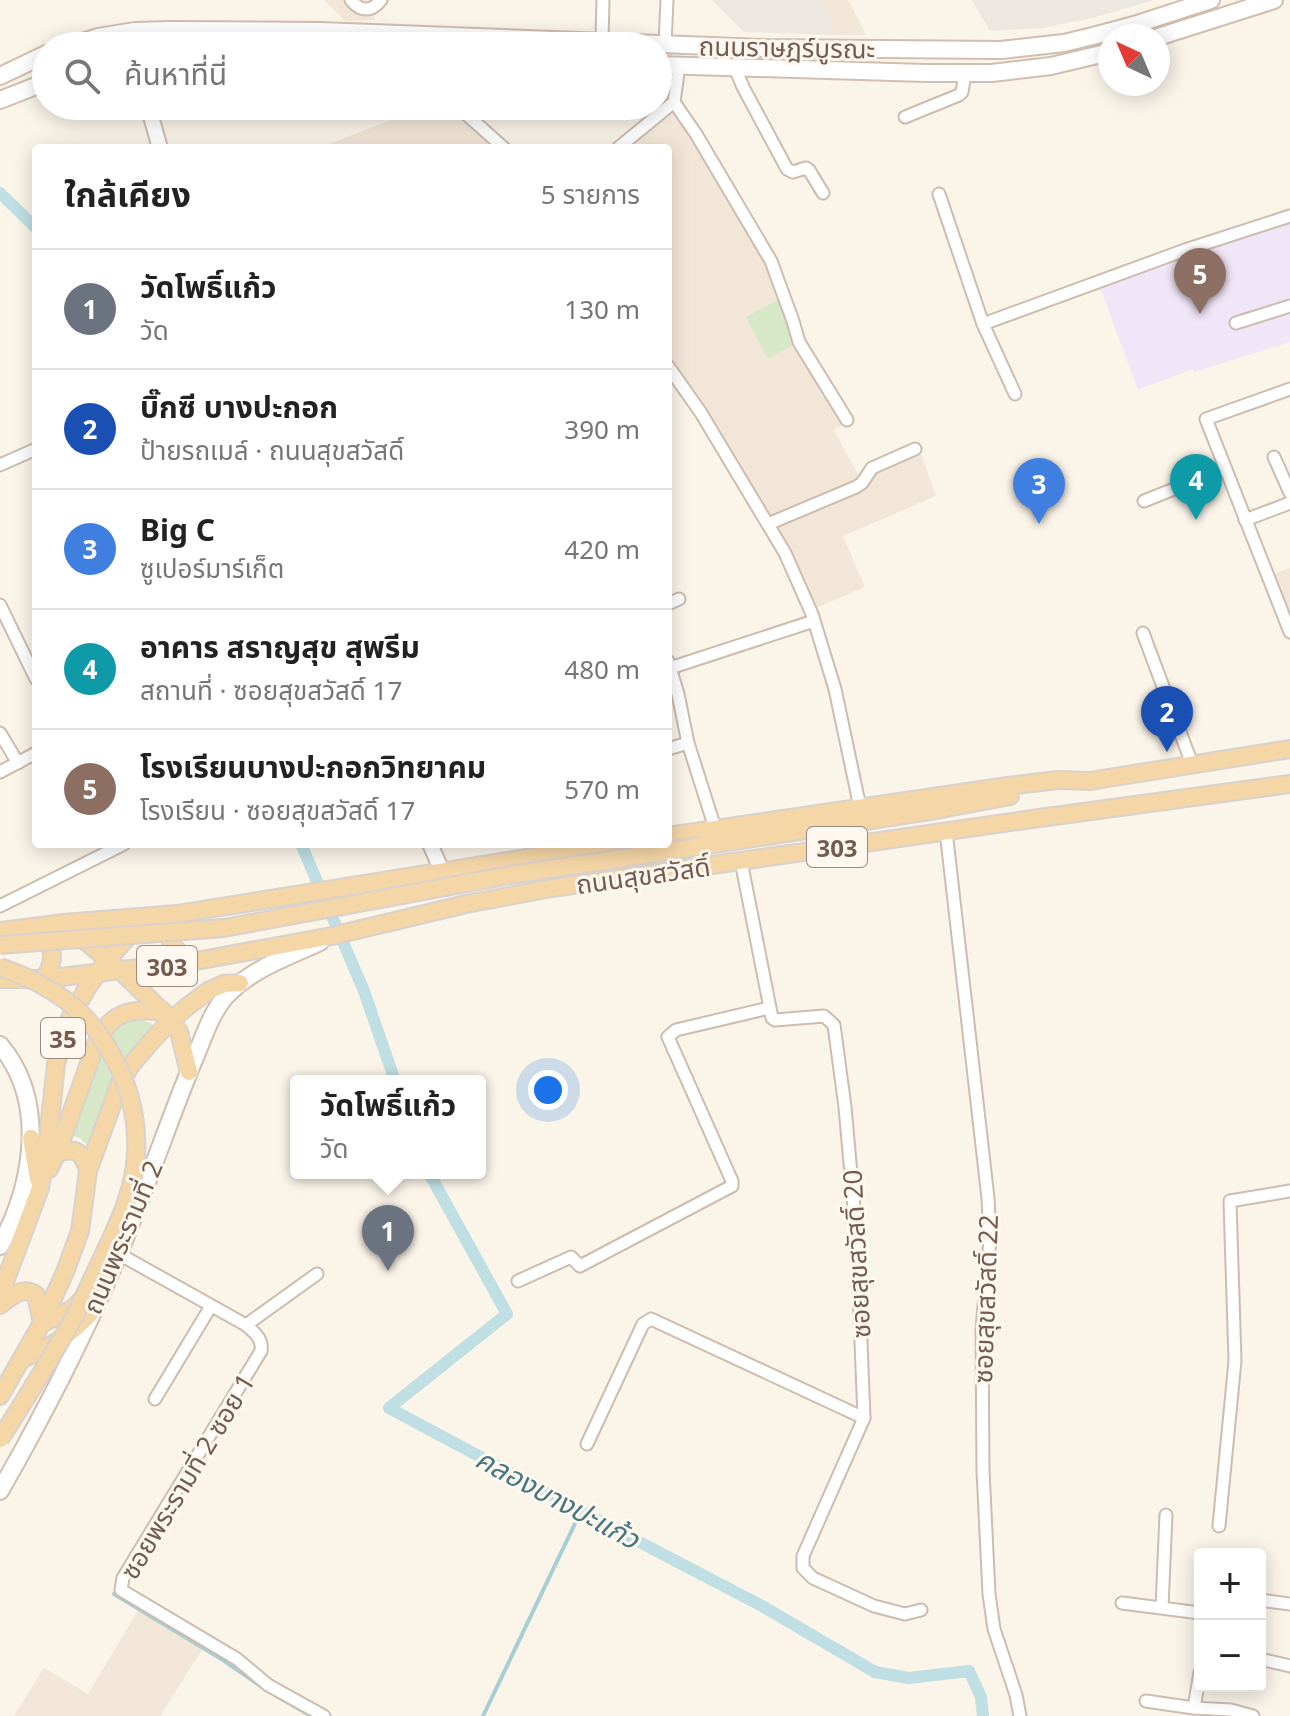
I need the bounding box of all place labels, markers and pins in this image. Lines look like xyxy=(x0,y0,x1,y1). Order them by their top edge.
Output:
pin: 5 xyxy=(1174,248,1226,314)
pin: 4 xyxy=(1170,454,1222,520)
pin: 3 xyxy=(1013,458,1065,524)
pin: 2 xyxy=(1141,686,1193,752)
pin: 1 xyxy=(362,1205,414,1271)

